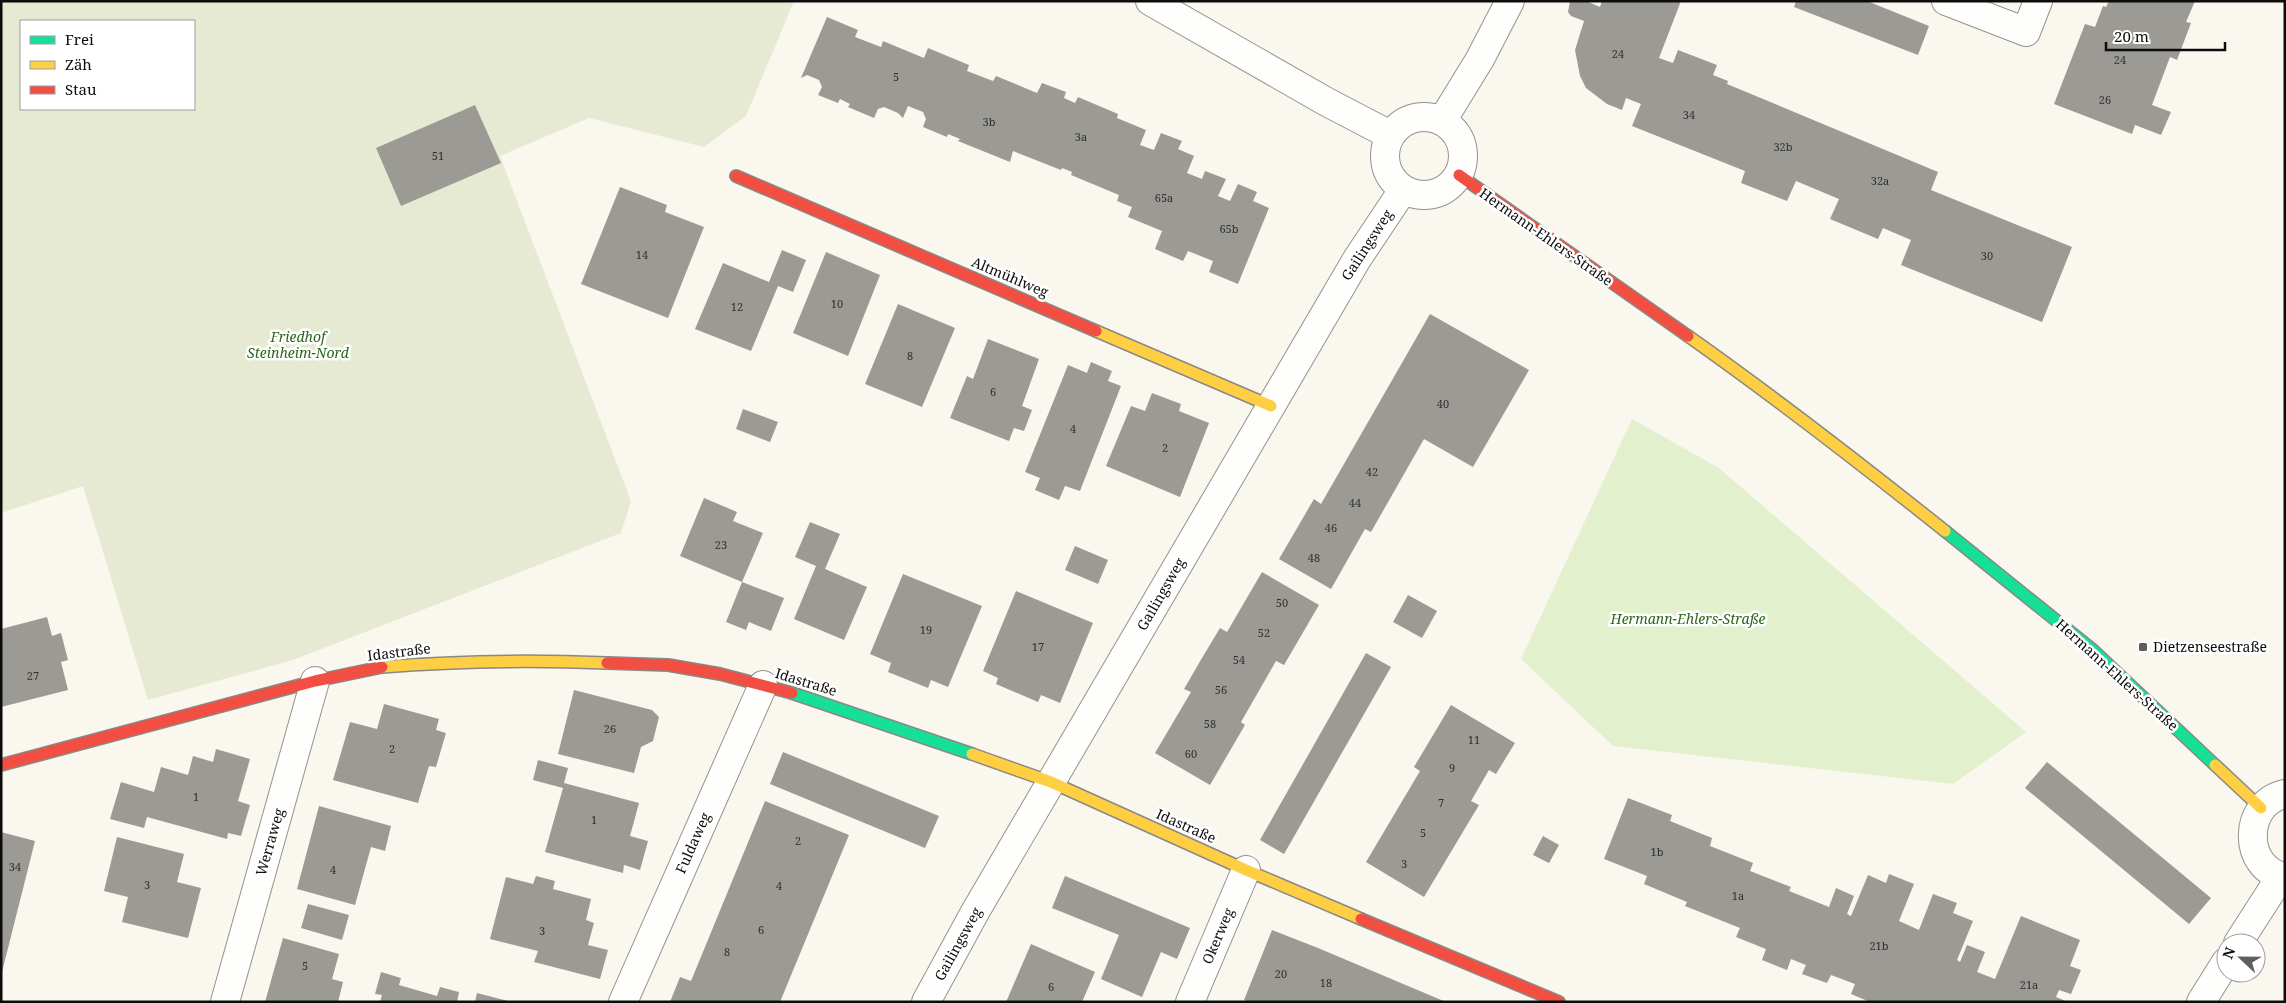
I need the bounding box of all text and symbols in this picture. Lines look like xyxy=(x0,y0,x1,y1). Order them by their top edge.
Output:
legend xyxy=(20,20,195,110)
scale bar xyxy=(2106,20,2225,52)
text: 20 m xyxy=(2114,26,2149,46)
text: Frei xyxy=(65,29,94,49)
house number: 24 xyxy=(1612,46,1624,61)
house number: 24 xyxy=(2114,52,2126,67)
text: Zäh xyxy=(65,54,92,74)
house number: 5 xyxy=(893,69,899,84)
text: Stau xyxy=(65,79,97,99)
house number: 26 xyxy=(2099,92,2111,107)
house number: 34 xyxy=(1683,107,1695,122)
house number: 3b xyxy=(983,114,996,129)
house number: 3a xyxy=(1075,129,1087,144)
house number: 32b xyxy=(1773,139,1793,154)
house number: 51 xyxy=(432,148,444,163)
house number: 32a xyxy=(1871,173,1889,188)
street label: Hermann-Ehlers-Straße xyxy=(1476,183,1617,290)
house number: 65a xyxy=(1155,190,1173,205)
street label: Gailingsweg xyxy=(1337,205,1397,284)
house number: 65b xyxy=(1219,221,1239,236)
house number: 14 xyxy=(636,247,648,262)
house number: 30 xyxy=(1981,248,1993,263)
street label: Altmühlweg xyxy=(969,252,1052,301)
house number: 10 xyxy=(831,296,843,311)
house number: 12 xyxy=(731,299,743,314)
park label: Friedhof Steinheim-Nord xyxy=(247,327,350,362)
house number: 8 xyxy=(907,348,913,363)
house number: 6 xyxy=(990,384,996,399)
house number: 40 xyxy=(1437,396,1449,411)
house number: 4 xyxy=(1070,421,1076,436)
house number: 2 xyxy=(1162,440,1168,455)
house number: 42 xyxy=(1366,464,1378,479)
house number: 44 xyxy=(1349,495,1361,510)
house number: 46 xyxy=(1325,520,1337,535)
house number: 23 xyxy=(715,537,727,552)
house number: 48 xyxy=(1308,550,1320,565)
street label: Gailingsweg xyxy=(1132,553,1189,634)
house number: 50 xyxy=(1276,595,1288,610)
park label: Hermann-Ehlers-Straße xyxy=(1610,609,1765,628)
street label: Hermann-Ehlers-Straße xyxy=(2052,614,2183,735)
house number: 19 xyxy=(920,622,932,637)
house number: 52 xyxy=(1258,625,1270,640)
place label: Dietzenseestraße xyxy=(2153,637,2267,656)
street label: Idastraße xyxy=(366,638,432,665)
house number: 17 xyxy=(1032,639,1044,654)
marker: Dietzenseestraße xyxy=(2137,641,2149,653)
house number: 54 xyxy=(1233,652,1245,667)
street label: Idastraße xyxy=(773,663,839,700)
house number: 27 xyxy=(27,668,39,683)
house number: 56 xyxy=(1215,682,1227,697)
house number: 58 xyxy=(1204,716,1216,731)
house number: 26 xyxy=(604,721,616,736)
house number: 11 xyxy=(1468,732,1480,747)
house number: 2 xyxy=(389,741,395,756)
house number: 60 xyxy=(1185,746,1197,761)
house number: 9 xyxy=(1449,760,1455,775)
house number: 1 xyxy=(193,789,199,804)
house number: 7 xyxy=(1438,795,1444,810)
street label: Idastraße xyxy=(1153,804,1219,847)
street label: Werraweg xyxy=(251,806,288,878)
street label: Fuldaweg xyxy=(671,809,715,876)
house number: 1 xyxy=(591,812,597,827)
house number: 5 xyxy=(1420,825,1426,840)
house number: 2 xyxy=(795,833,801,848)
house number: 1b xyxy=(1651,844,1664,859)
house number: 3 xyxy=(1401,856,1407,871)
house number: 34 xyxy=(9,859,21,874)
house number: 4 xyxy=(330,862,336,877)
house number: 3 xyxy=(144,877,150,892)
house number: 4 xyxy=(776,878,782,893)
house number: 1a xyxy=(1732,888,1744,903)
street label: Gailingsweg xyxy=(930,903,986,984)
street label: Okerweg xyxy=(1197,904,1238,967)
house number: 6 xyxy=(758,922,764,937)
house number: 3 xyxy=(539,923,545,938)
north arrow xyxy=(2216,933,2266,983)
house number: 21b xyxy=(1869,938,1889,953)
house number: 8 xyxy=(724,944,730,959)
text: N xyxy=(2218,944,2239,962)
house number: 5 xyxy=(302,958,308,973)
house number: 20 xyxy=(1275,966,1287,981)
house number: 18 xyxy=(1320,975,1332,990)
house number: 21a xyxy=(2020,977,2038,992)
house number: 6 xyxy=(1048,979,1054,994)

